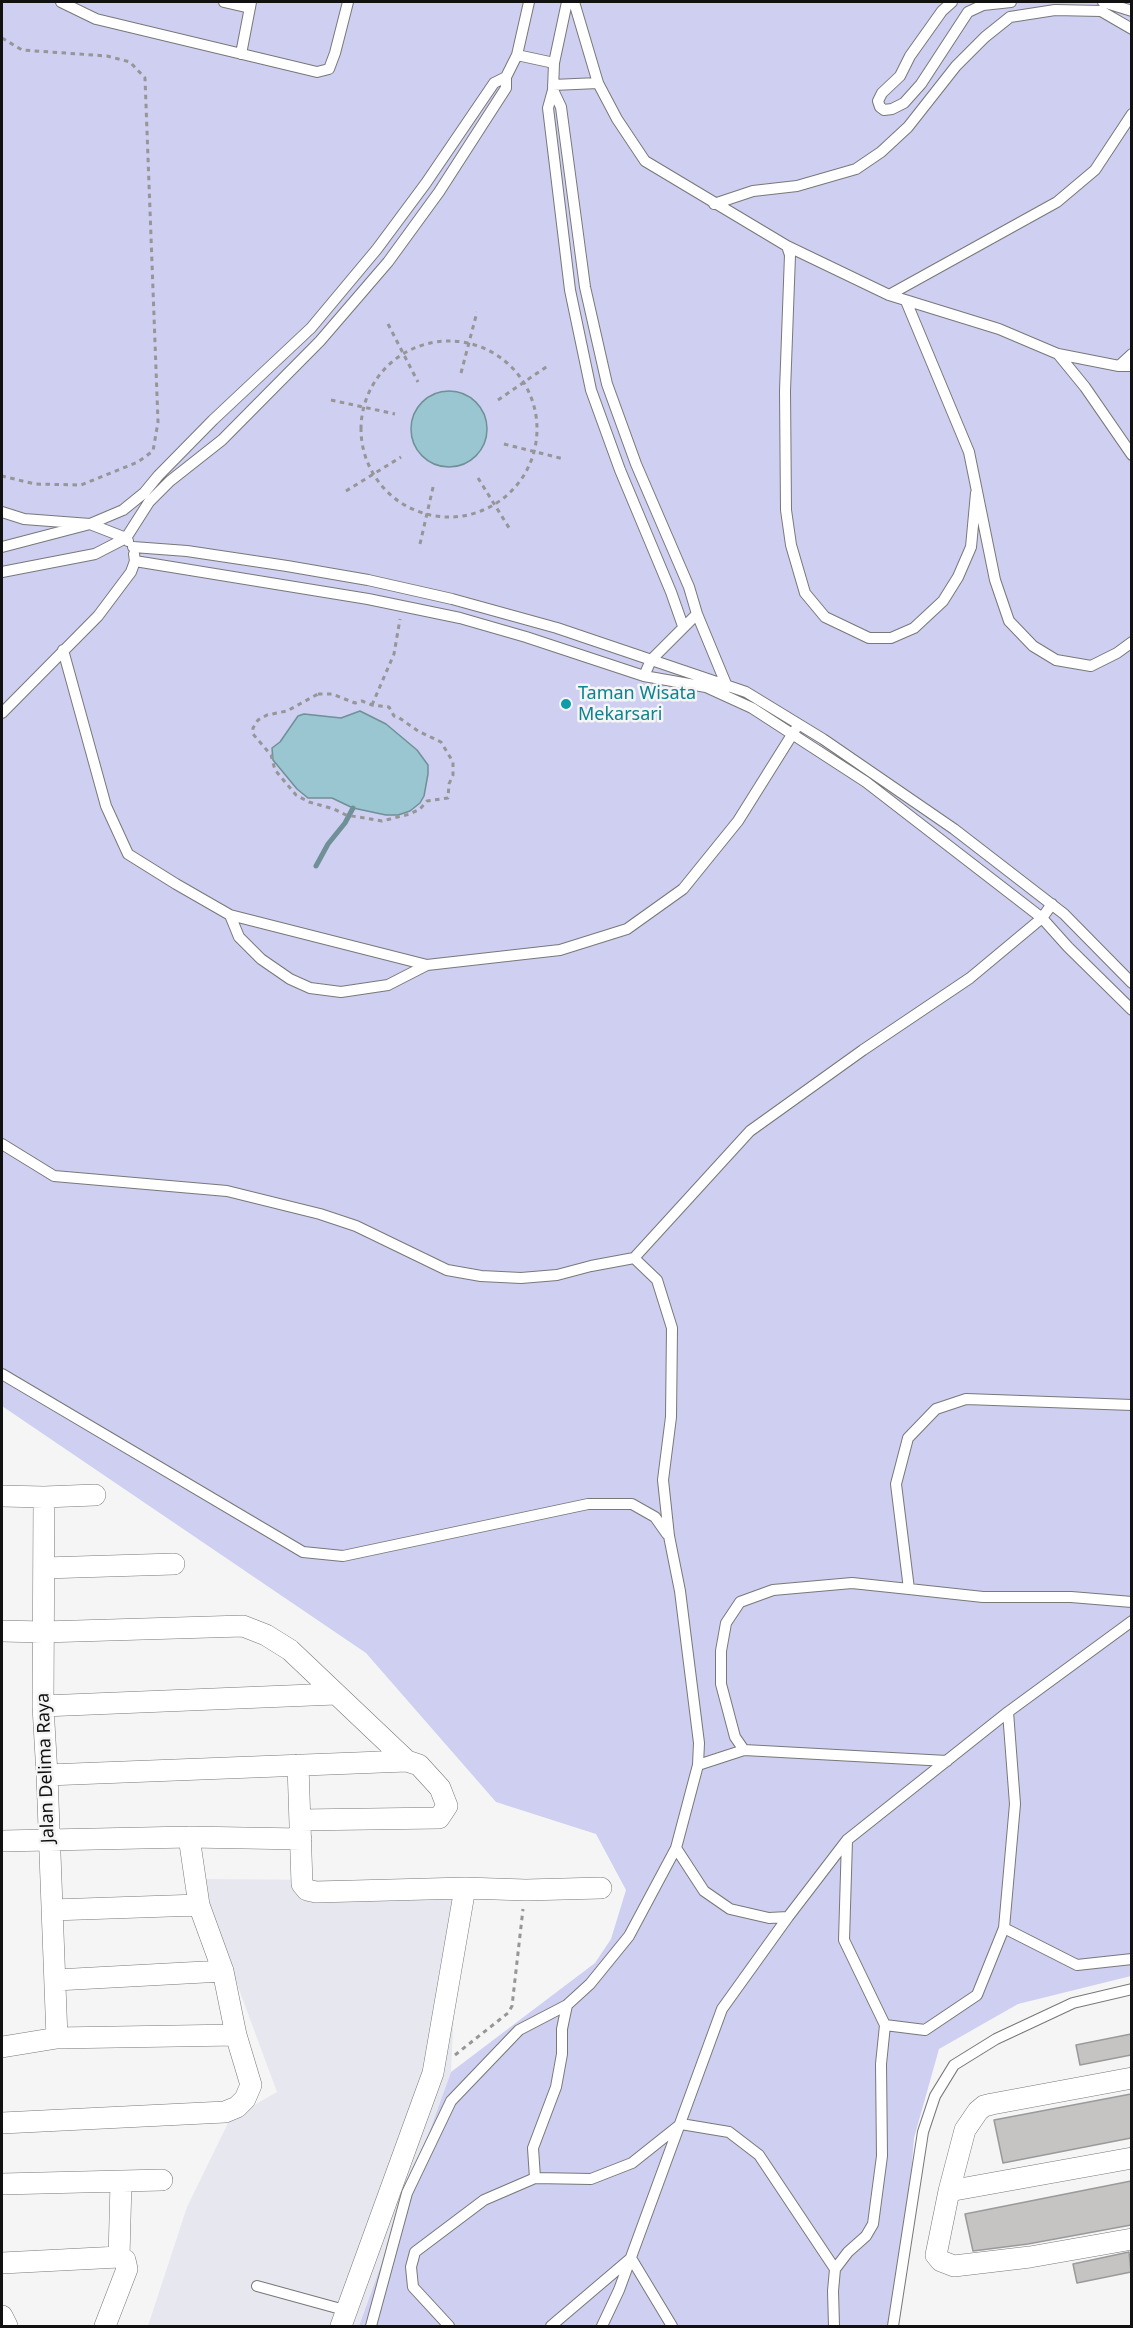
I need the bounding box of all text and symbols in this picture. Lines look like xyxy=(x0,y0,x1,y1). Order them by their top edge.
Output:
place label: Taman Wisata Mekarsari xyxy=(578,683,696,726)
marker: Taman Wisata Mekarsari xyxy=(559,697,573,711)
street label: Jalan Delima Raya xyxy=(33,1693,59,1843)

